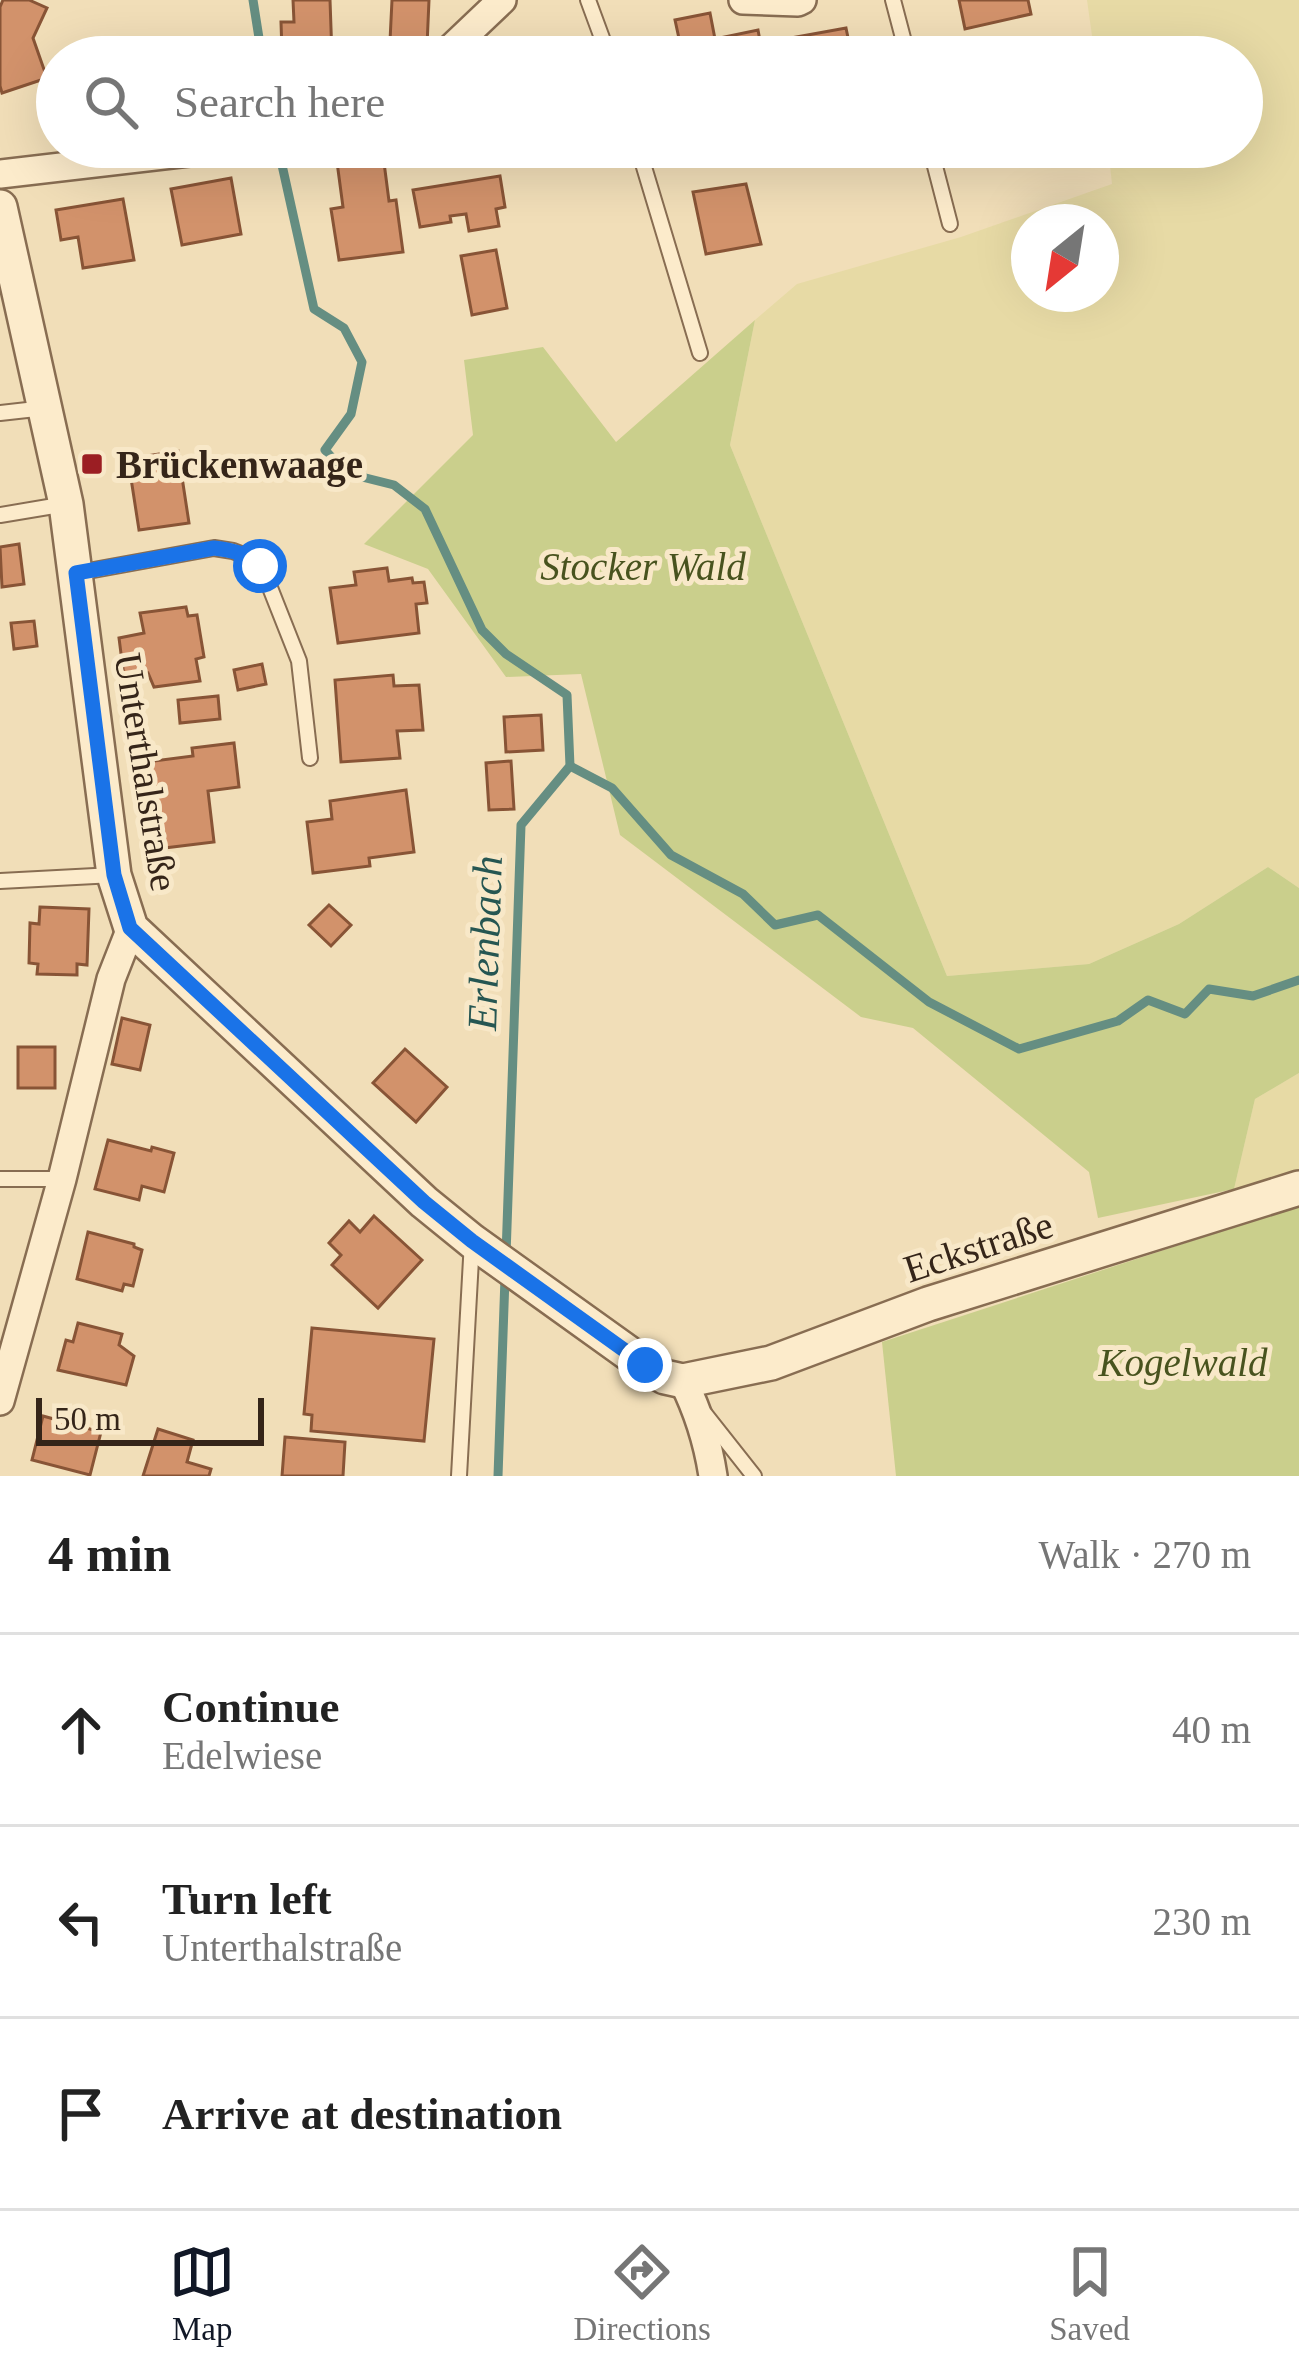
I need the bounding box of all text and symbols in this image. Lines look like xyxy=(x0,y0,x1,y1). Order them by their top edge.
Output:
search box xyxy=(36,36,1263,168)
icon: search xyxy=(78,69,144,135)
text: Search here xyxy=(174,77,385,127)
north arrow xyxy=(1011,204,1119,312)
place label: Brückenwaage xyxy=(116,443,363,487)
marker: Brückenwaage xyxy=(79,451,105,477)
route start xyxy=(233,539,287,593)
park label: Stocker Wald xyxy=(540,545,746,588)
street label: Unterthalstraße xyxy=(106,650,187,894)
water label: Erlenbach xyxy=(459,855,511,1032)
street label: Eckstraße xyxy=(898,1202,1058,1291)
route end xyxy=(618,1338,672,1392)
park label: Kogelwald xyxy=(1097,1341,1268,1385)
scale bar xyxy=(36,1392,264,1445)
text: 50 m xyxy=(54,1401,121,1437)
text: 4 min xyxy=(48,1526,171,1582)
text: Walk · 270 m xyxy=(1039,1533,1251,1576)
text: Continue xyxy=(162,1682,340,1732)
icon: ahead xyxy=(48,1697,114,1763)
text: 40 m xyxy=(1172,1708,1251,1751)
text: Edelwiese xyxy=(162,1734,322,1777)
text: Turn left xyxy=(162,1874,332,1924)
icon: left xyxy=(48,1889,114,1955)
text: 230 m xyxy=(1152,1900,1251,1943)
text: Unterthalstraße xyxy=(162,1926,402,1969)
icon: arrive xyxy=(48,2081,114,2147)
text: Arrive at destination xyxy=(162,2089,562,2139)
tab: Map xyxy=(169,2239,235,2348)
tab: Directions xyxy=(573,2239,711,2348)
tab: Saved xyxy=(1049,2239,1130,2348)

